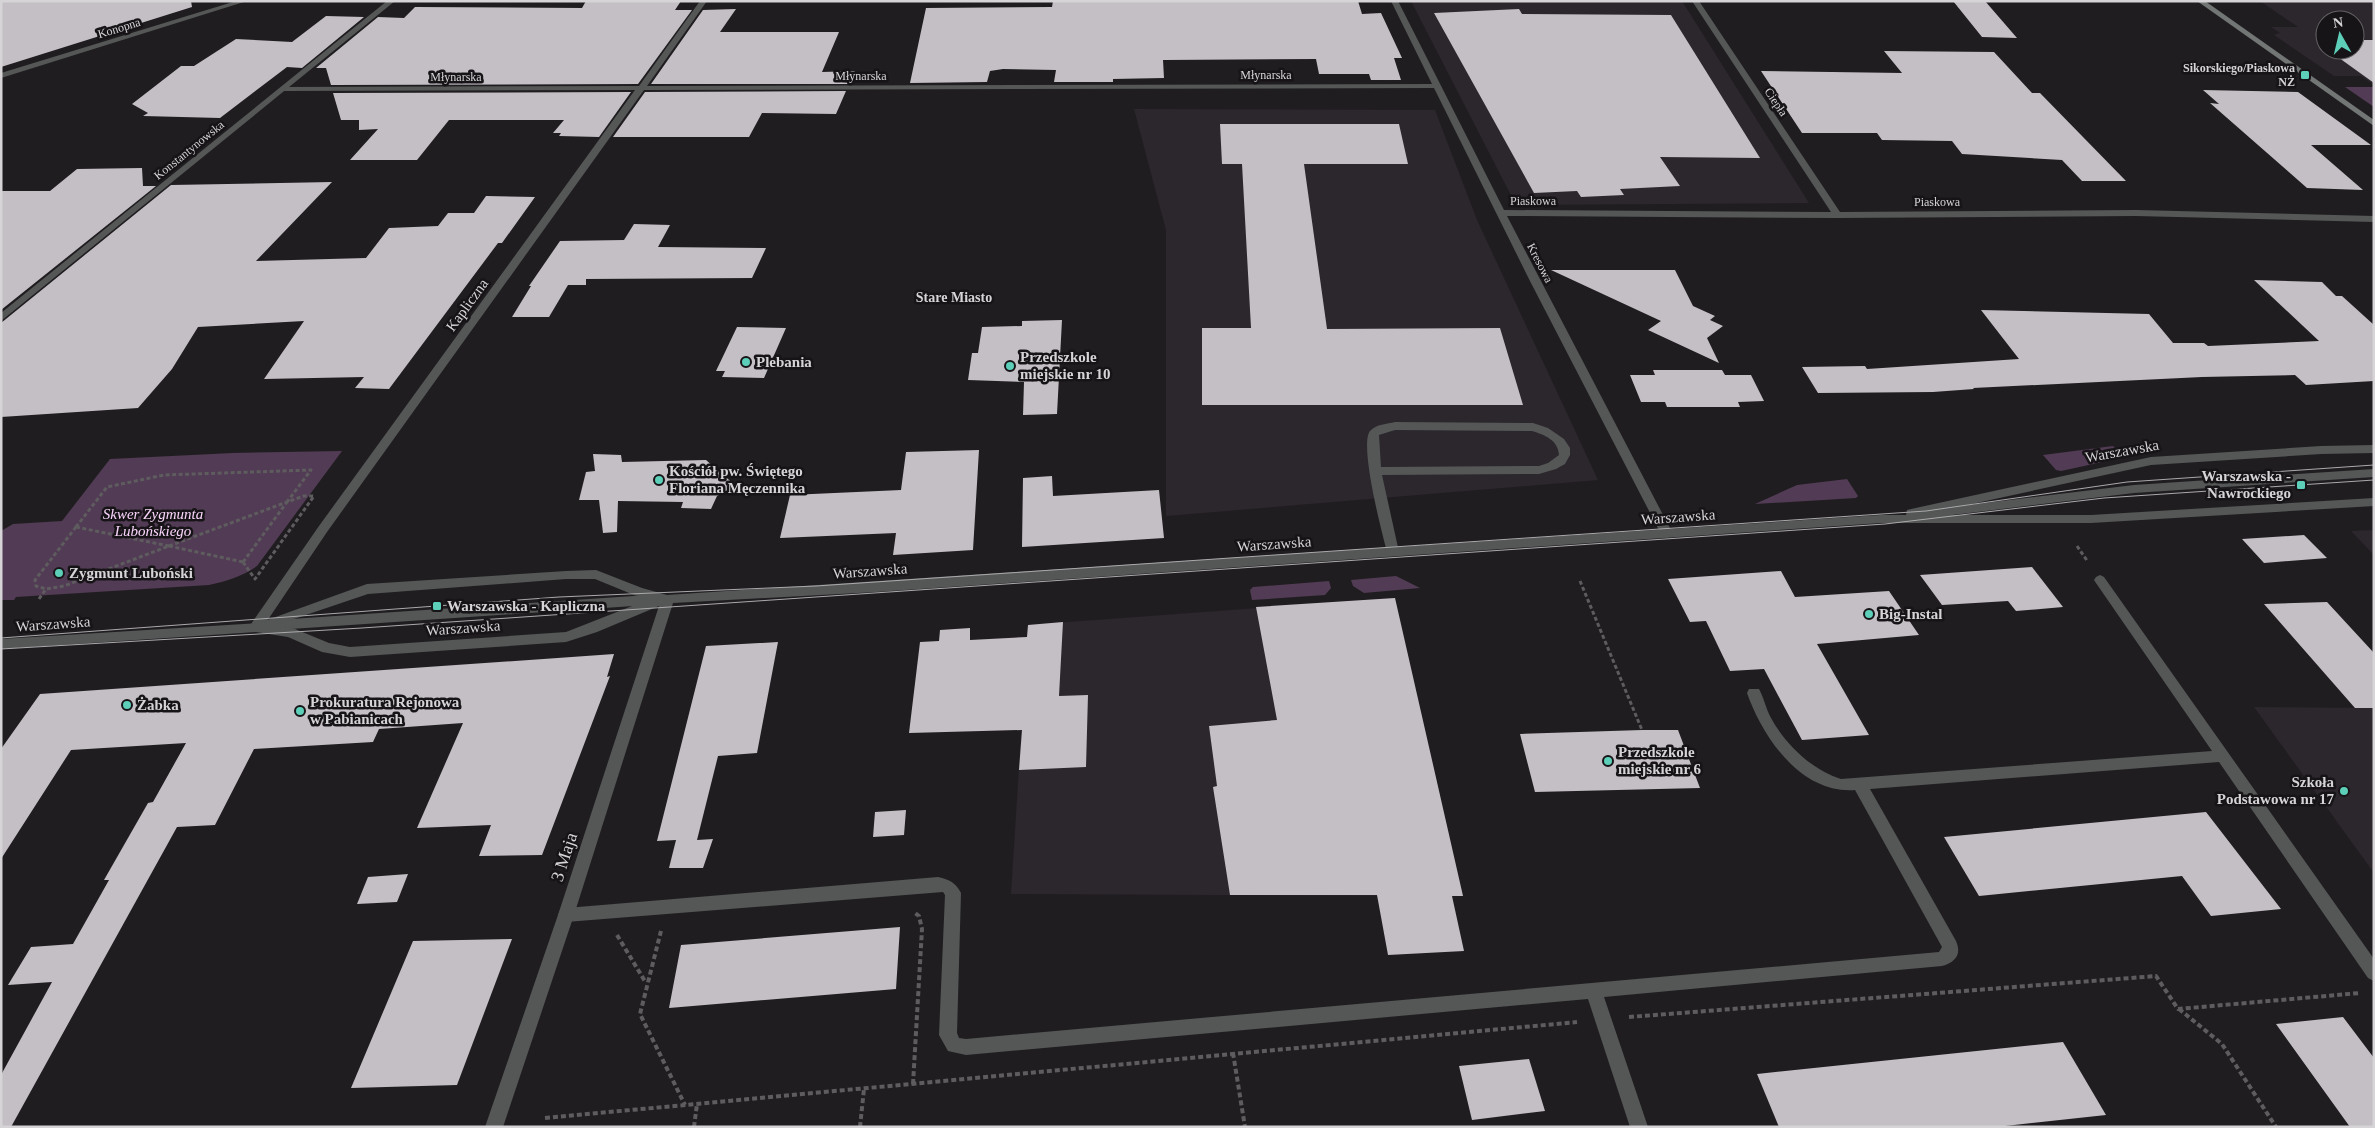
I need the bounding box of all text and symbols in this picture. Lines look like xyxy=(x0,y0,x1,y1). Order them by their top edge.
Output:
north arrow xyxy=(2315,10,2365,60)
text: N xyxy=(2332,14,2344,31)
street label: Konopna xyxy=(96,15,143,41)
place label: Sikorskiego/Piaskowa NŻ xyxy=(2183,61,2295,89)
street label: Młynarska xyxy=(1240,68,1292,82)
street label: Młynarska xyxy=(835,69,887,83)
marker: Sikorskiego/Piaskowa NŻ xyxy=(2299,69,2311,81)
street label: Młynarska xyxy=(430,70,482,84)
street label: Ciepła xyxy=(1761,85,1791,119)
street label: Konstantynowska xyxy=(151,117,227,183)
street label: Piaskowa xyxy=(1510,194,1557,208)
street label: Piaskowa xyxy=(1914,195,1961,209)
street label: Kresowa xyxy=(1524,241,1556,286)
street label: Kapliczna xyxy=(443,275,492,334)
district label: Stare Miasto xyxy=(916,290,992,305)
place label: Przedszkole miejskie nr 10 xyxy=(1020,349,1111,382)
place label: Plebania xyxy=(756,354,812,370)
marker: Plebania xyxy=(740,356,752,368)
marker: Przedszkole miejskie nr 10 xyxy=(1004,360,1016,372)
street label: Warszawska xyxy=(2084,437,2160,465)
place label: Kościół pw. Świętego Floriana Męczennika xyxy=(669,463,806,496)
place label: Warszawska - Nawrockiego xyxy=(2201,468,2291,501)
marker: Kościół pw. Świętego Floriana Męczennika xyxy=(653,474,665,486)
marker: Warszawska - Nawrockiego xyxy=(2295,479,2307,491)
park label: Skwer Zygmunta Lubońskiego xyxy=(103,506,203,539)
street label: Warszawska xyxy=(1640,506,1716,528)
street label: Warszawska xyxy=(1236,533,1312,555)
street label: Warszawska xyxy=(832,560,908,582)
place label: Zygmunt Luboński xyxy=(69,565,193,581)
marker: Zygmunt Luboński xyxy=(53,567,65,579)
place label: Warszawska - Kapliczna xyxy=(447,598,606,614)
marker: Warszawska - Kapliczna xyxy=(431,600,443,612)
place label: Big-Instal xyxy=(1879,606,1942,622)
marker: Big-Instal xyxy=(1863,608,1875,620)
street label: Warszawska xyxy=(15,613,91,635)
street label: Warszawska xyxy=(425,617,501,639)
place label: Prokuratura Rejonowa w Pabianicach xyxy=(310,694,460,727)
place label: Żabka xyxy=(137,697,179,713)
marker: Żabka xyxy=(121,699,133,711)
marker: Prokuratura Rejonowa w Pabianicach xyxy=(294,705,306,717)
place label: Przedszkole miejskie nr 6 xyxy=(1618,744,1702,777)
marker: Przedszkole miejskie nr 6 xyxy=(1602,755,1614,767)
place label: Szkoła Podstawowa nr 17 xyxy=(2217,774,2334,807)
marker: Szkoła Podstawowa nr 17 xyxy=(2338,785,2350,797)
street label: 3 Maja xyxy=(547,830,581,884)

